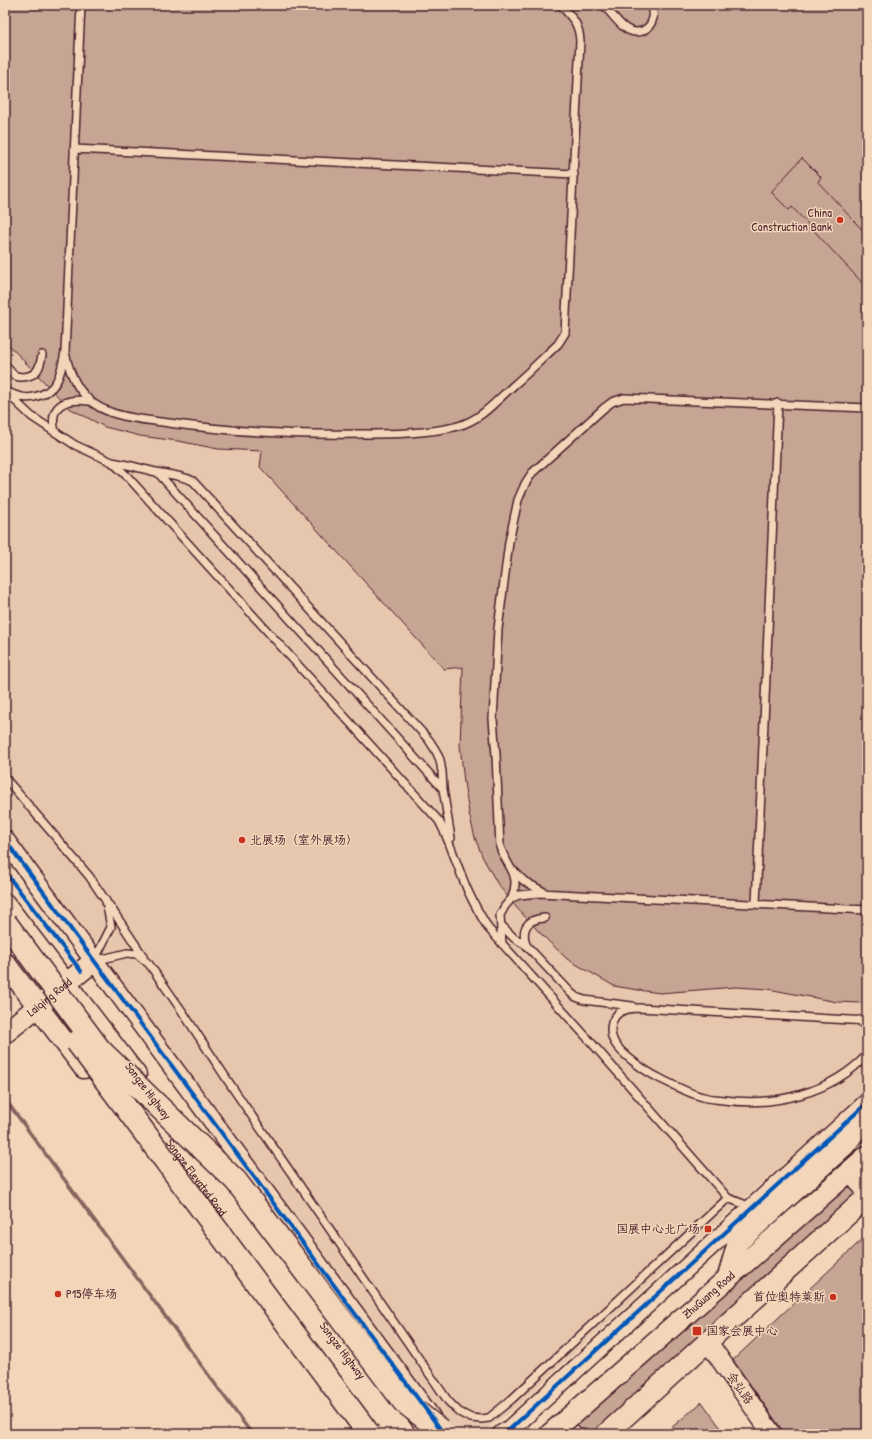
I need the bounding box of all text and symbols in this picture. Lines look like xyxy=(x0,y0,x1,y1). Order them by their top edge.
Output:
place label: China Construction Bank xyxy=(751,204,832,235)
marker: China Construction Bank xyxy=(835,215,845,225)
place label: 北展场（室外展场） xyxy=(250,831,358,848)
marker: 北展场（室外展场） xyxy=(237,835,247,845)
street label: Laiqing Road xyxy=(23,973,75,1020)
street label: Songze Highway xyxy=(121,1059,176,1123)
street label: Songze Elevated Road xyxy=(162,1135,231,1220)
place label: 国展中心北广场 xyxy=(616,1220,700,1237)
marker: 国展中心北广场 xyxy=(703,1224,713,1234)
street label: ZhuGuang Road xyxy=(678,1267,738,1322)
place label: P15停车场 xyxy=(66,1285,117,1302)
place label: 首位奥特莱斯 xyxy=(753,1288,825,1305)
marker: P15停车场 xyxy=(53,1289,63,1299)
marker: 首位奥特莱斯 xyxy=(828,1292,838,1302)
street label: Songze Highway xyxy=(316,1318,370,1383)
place label: 国家会展中心 xyxy=(706,1322,778,1339)
marker: 国家会展中心 xyxy=(691,1325,703,1337)
street label: 会弘路 xyxy=(723,1368,758,1407)

